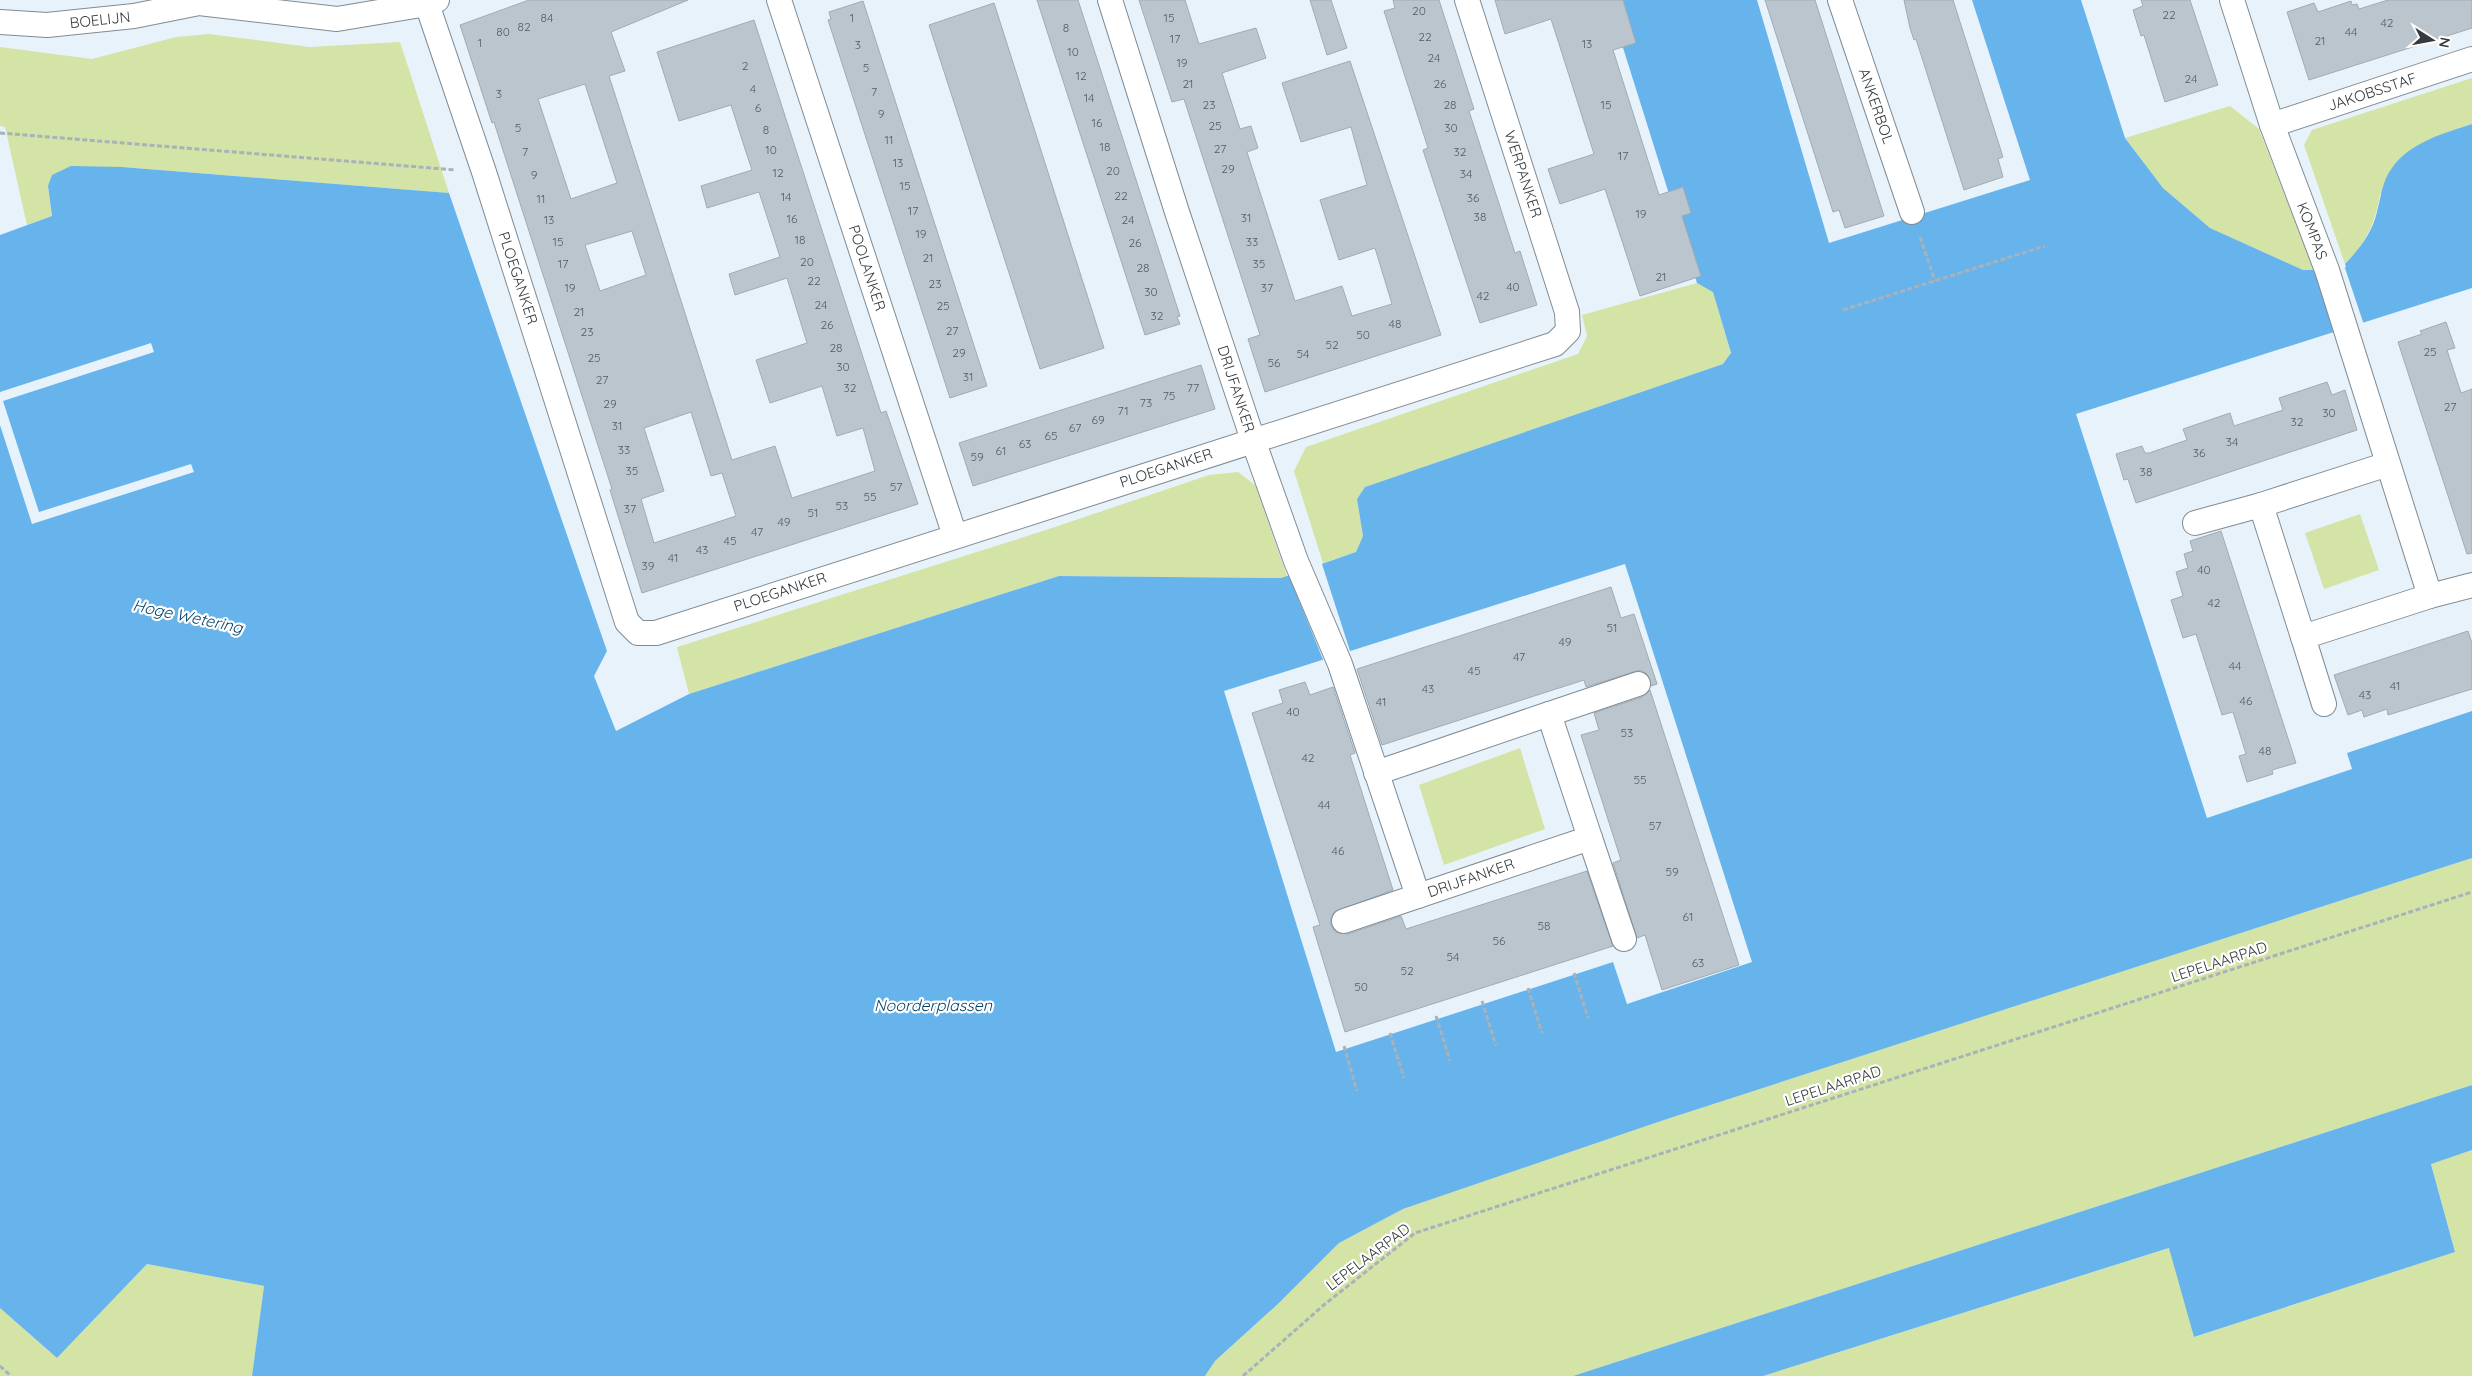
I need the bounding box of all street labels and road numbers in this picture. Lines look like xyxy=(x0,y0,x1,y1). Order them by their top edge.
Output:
street label: BOELIJN xyxy=(69,7,131,32)
street label: ANKERBOL xyxy=(1855,66,1898,146)
street label: JAKOBSSTAF xyxy=(2325,68,2419,115)
street label: WERPANKER xyxy=(1500,128,1547,220)
street label: KOMPAS xyxy=(2293,199,2332,262)
street label: POOLANKER xyxy=(845,222,890,313)
street label: PLOEGANKER xyxy=(495,229,542,327)
street label: DRIJFANKER xyxy=(1213,343,1259,435)
street label: PLOEGANKER xyxy=(1117,444,1215,491)
street label: PLOEGANKER xyxy=(731,568,829,615)
street label: DRIJFANKER xyxy=(1425,854,1517,901)
street label: LEPELAARPAD xyxy=(2168,937,2270,986)
street label: LEPELAARPAD xyxy=(1782,1061,1884,1110)
street label: LEPELAARPAD xyxy=(1322,1219,1414,1294)

